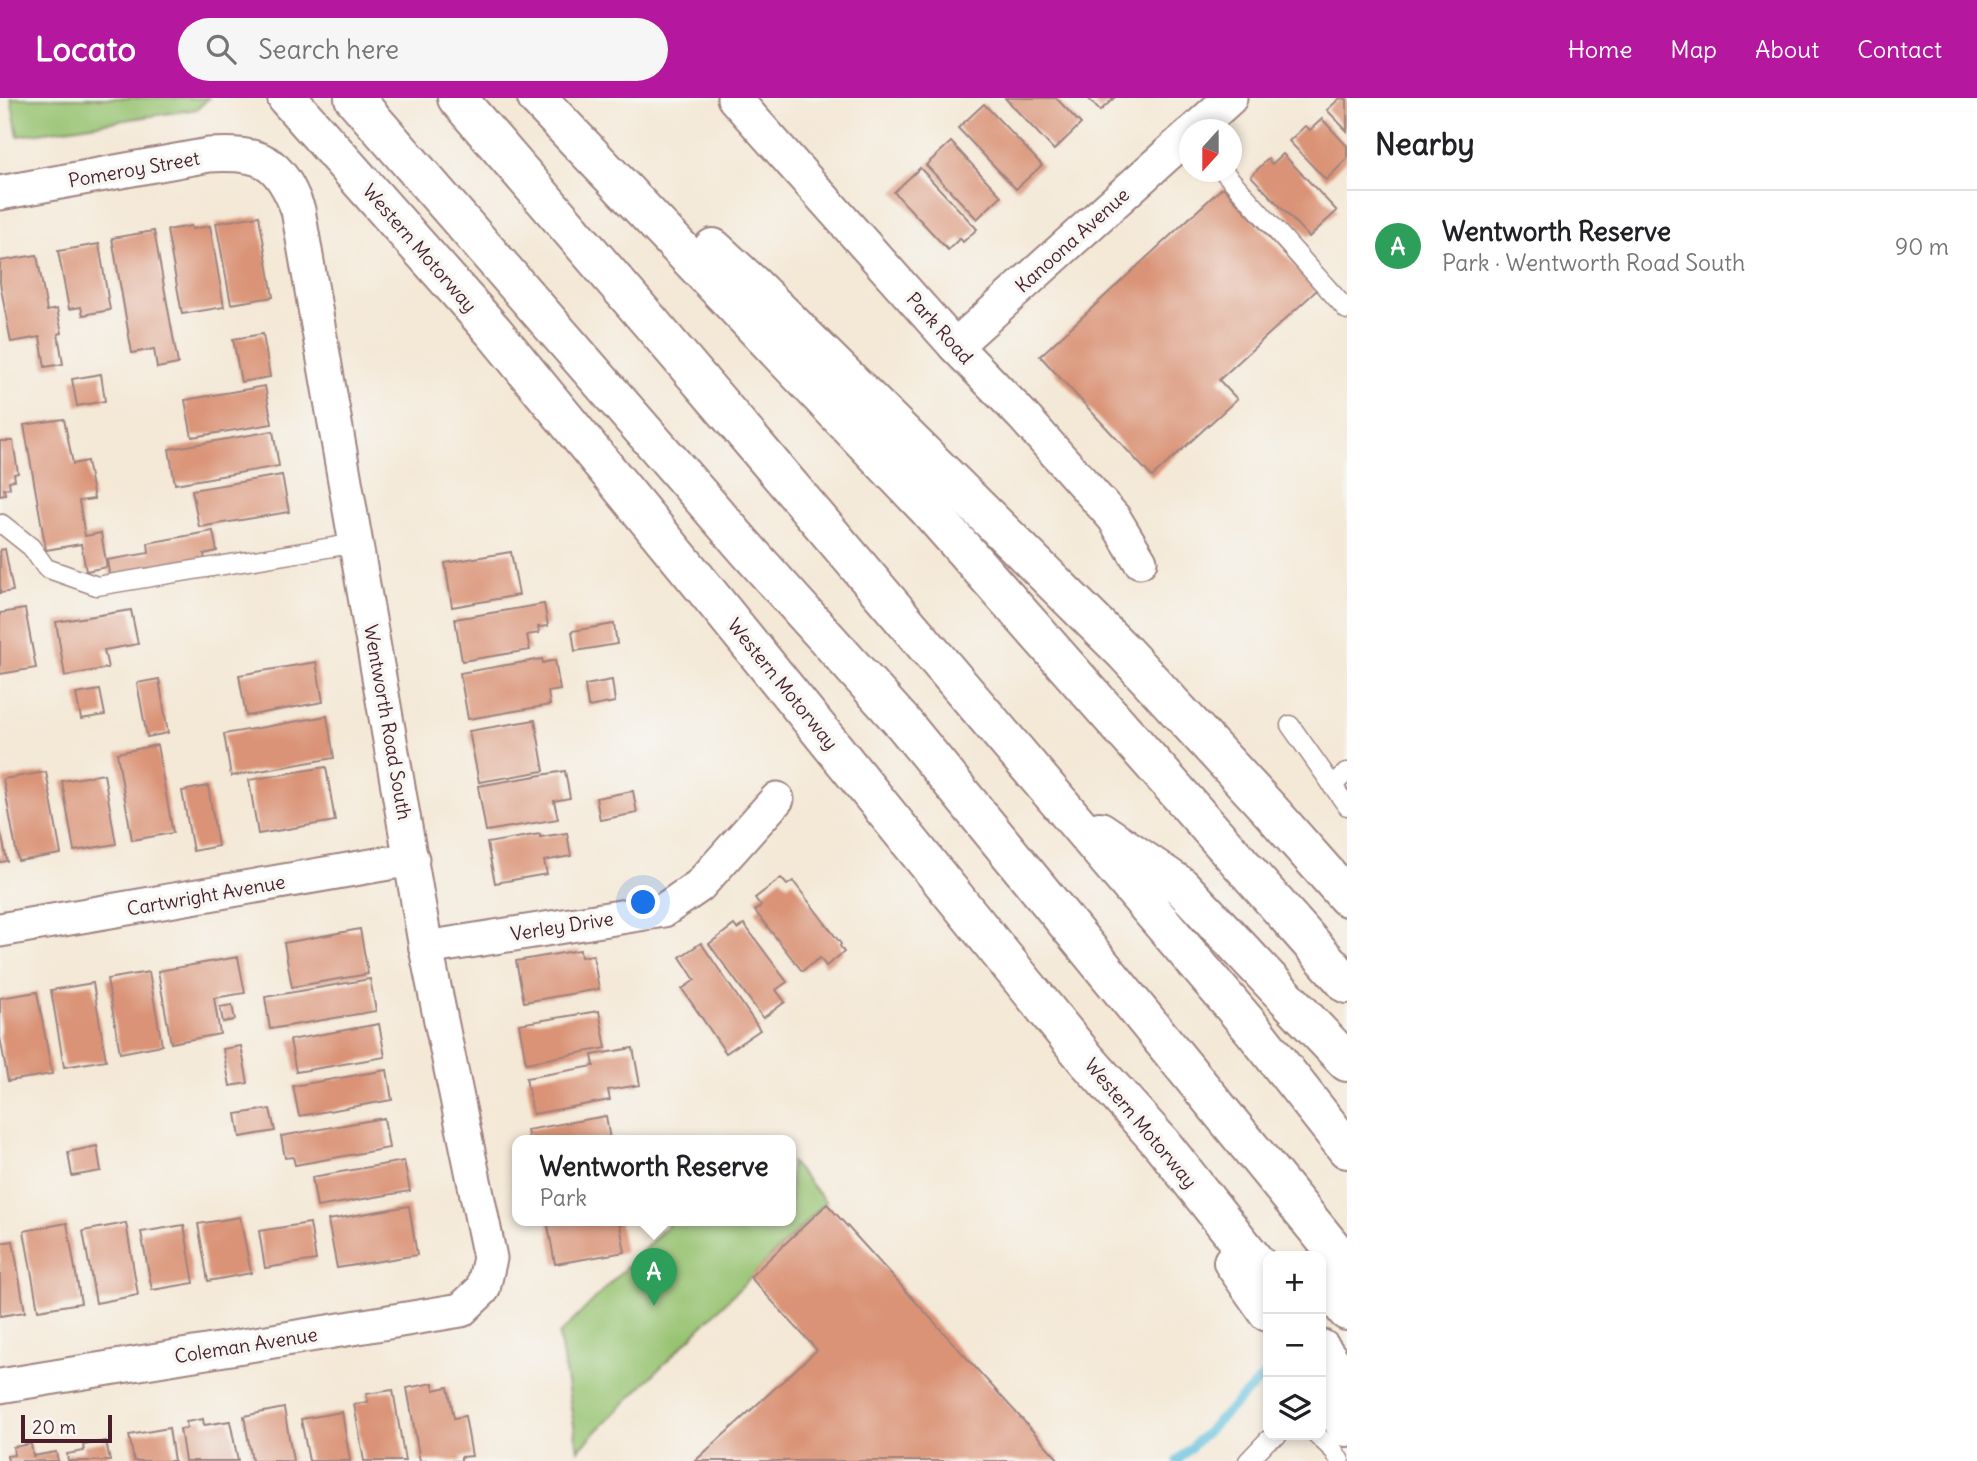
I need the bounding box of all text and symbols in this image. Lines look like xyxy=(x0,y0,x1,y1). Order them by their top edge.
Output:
search box xyxy=(178,18,668,81)
text: Locato xyxy=(35,28,136,70)
icon: search xyxy=(202,30,240,68)
text: Search here xyxy=(258,33,399,66)
text: Home xyxy=(1568,34,1632,64)
text: Map xyxy=(1670,34,1717,64)
text: About xyxy=(1755,34,1819,64)
text: Contact xyxy=(1857,34,1942,64)
north arrow xyxy=(1179,119,1242,182)
text: Nearby xyxy=(1375,125,1475,163)
street label: Pomeroy Street xyxy=(66,146,202,192)
street label: Western Motorway xyxy=(358,179,482,317)
street label: Kanoona Avenue xyxy=(1010,183,1134,297)
text: Wentworth Reserve xyxy=(1442,215,1671,248)
text: A xyxy=(1391,232,1405,261)
text: 90 m xyxy=(1895,232,1949,261)
text: Park · Wentworth Road South xyxy=(1442,248,1745,277)
street label: Park Road xyxy=(902,287,978,369)
street label: Western Motorway xyxy=(723,613,843,755)
street label: Wentworth Road South xyxy=(359,622,417,822)
street label: Cartwright Avenue xyxy=(125,869,287,921)
your location xyxy=(626,885,660,919)
street label: Verley Drive xyxy=(509,906,615,946)
street label: Western Motorway xyxy=(1080,1053,1202,1193)
popup xyxy=(512,1135,796,1226)
text: Wentworth Reserve xyxy=(540,1150,768,1183)
text: Park xyxy=(540,1183,587,1212)
pin: A xyxy=(631,1248,677,1306)
map controls xyxy=(1263,1251,1326,1440)
button: + xyxy=(1263,1251,1326,1314)
button: − xyxy=(1263,1314,1326,1377)
street label: Coleman Avenue xyxy=(173,1322,319,1368)
button: layers xyxy=(1263,1377,1326,1440)
scale bar xyxy=(21,1412,112,1444)
text: 20 m xyxy=(32,1415,76,1439)

